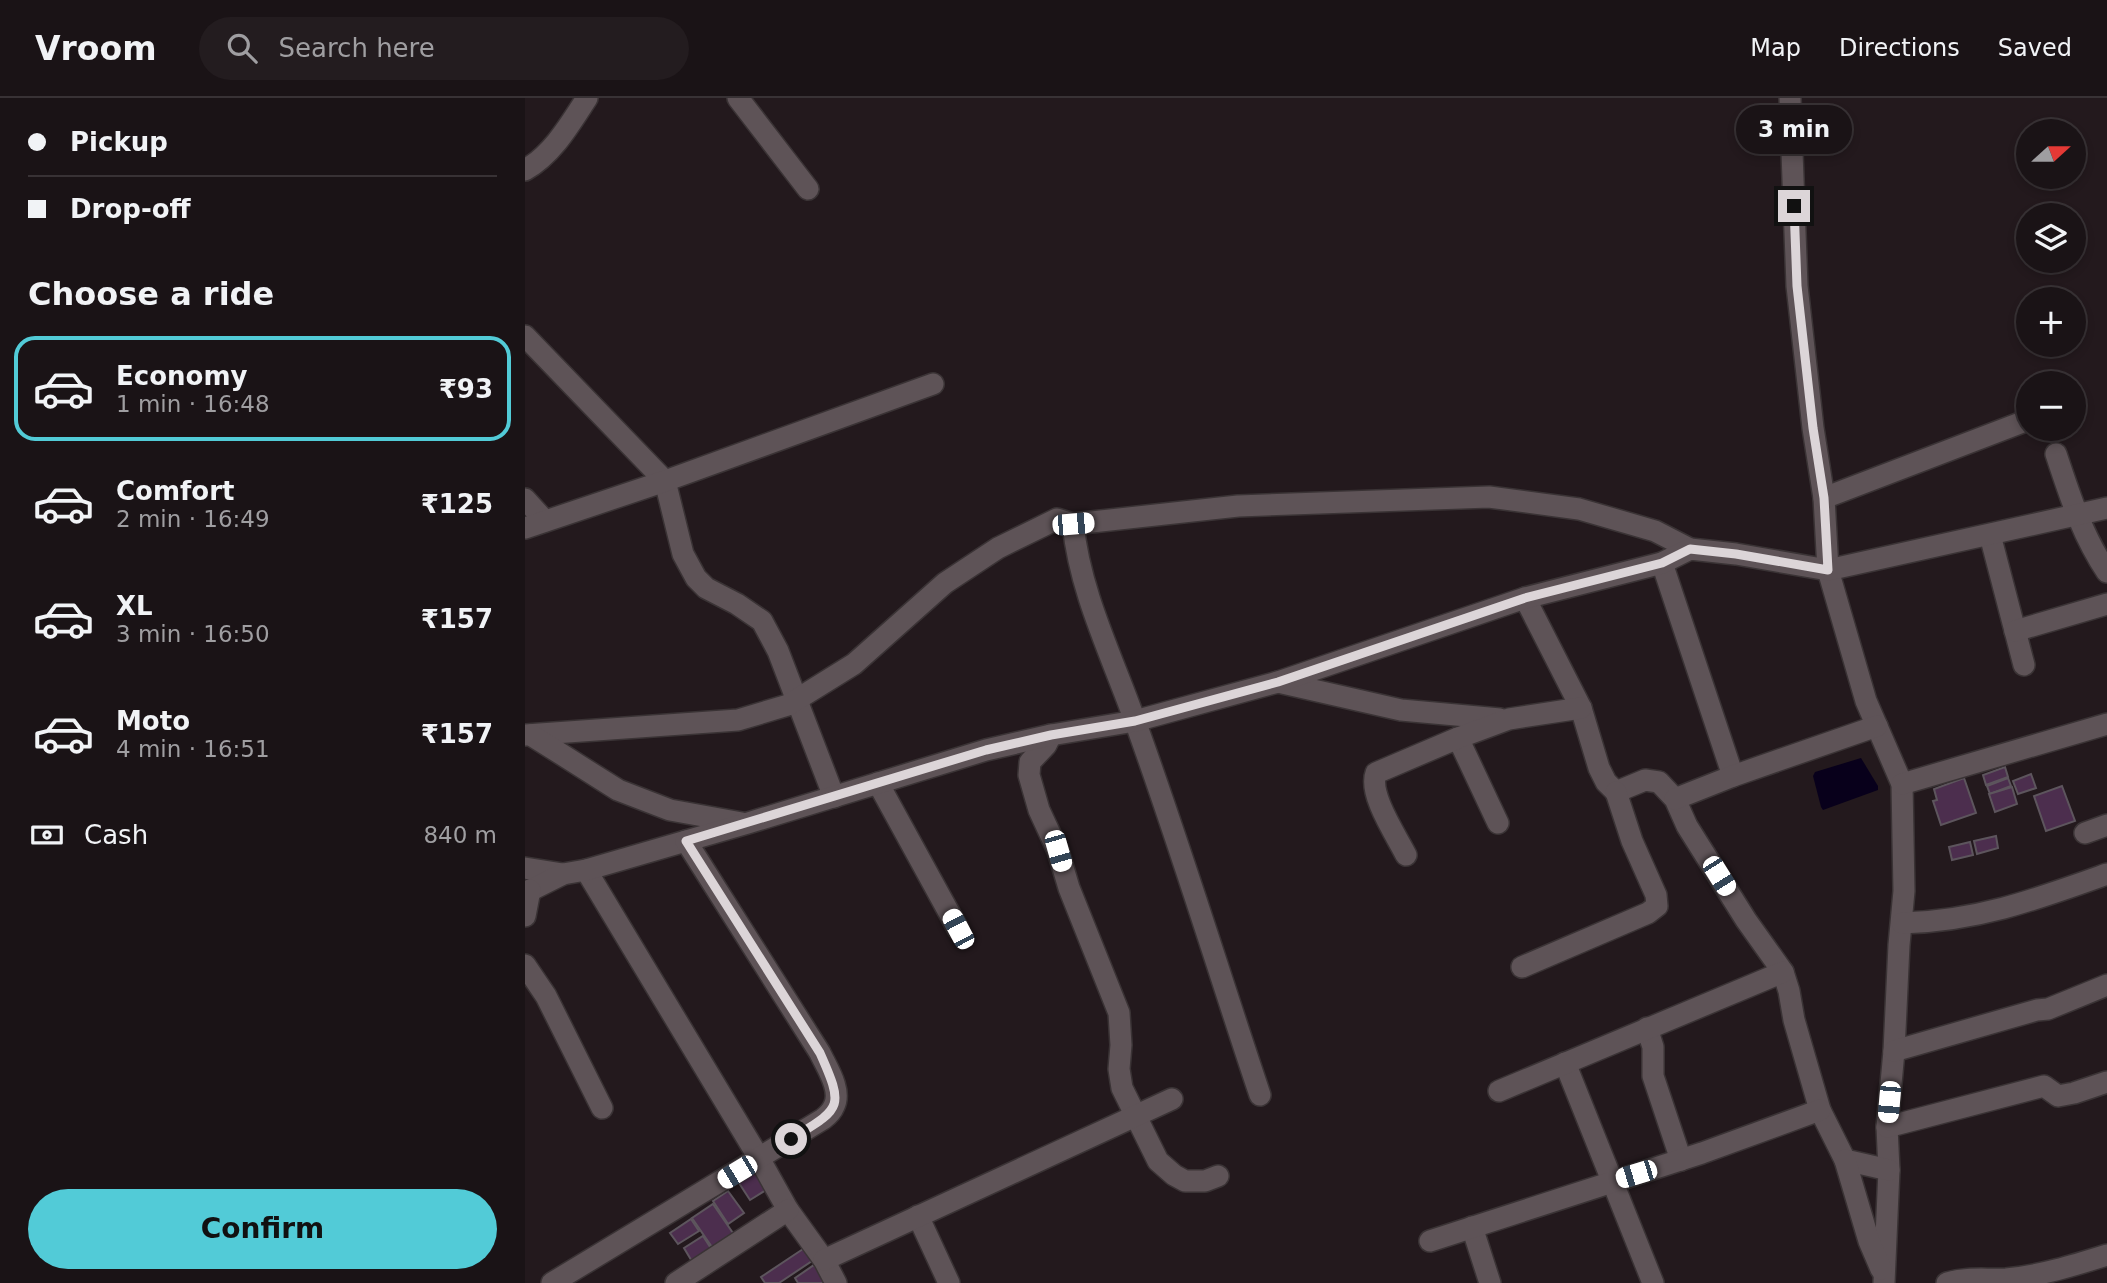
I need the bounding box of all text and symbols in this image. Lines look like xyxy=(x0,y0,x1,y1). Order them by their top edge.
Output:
search box xyxy=(199,17,689,80)
text: Vroom xyxy=(35,29,157,68)
icon: search xyxy=(223,29,261,67)
text: Search here xyxy=(279,33,435,63)
text: Map xyxy=(1750,34,1801,62)
text: Directions xyxy=(1839,34,1960,62)
text: Saved xyxy=(1998,34,2072,62)
callout: 3 min xyxy=(1736,105,1852,154)
text: 3 min xyxy=(1758,116,1830,142)
north arrow xyxy=(2016,119,2086,189)
map controls xyxy=(2016,119,2086,441)
text: Pickup xyxy=(70,127,168,157)
route end xyxy=(1778,190,1810,222)
text: Drop-off xyxy=(70,194,191,224)
button: layers xyxy=(2016,203,2086,273)
text: Choose a ride xyxy=(28,275,274,313)
button: + xyxy=(2016,287,2086,357)
icon: car xyxy=(32,357,95,420)
text: Economy xyxy=(116,361,247,391)
button: − xyxy=(2016,371,2086,441)
text: ₹93 xyxy=(439,374,493,404)
text: 1 min · 16:48 xyxy=(116,391,270,417)
icon: car xyxy=(32,472,95,535)
text: Comfort xyxy=(116,476,234,506)
text: ₹125 xyxy=(421,489,493,519)
text: 2 min · 16:49 xyxy=(116,506,270,532)
car xyxy=(1052,512,1095,536)
icon: car xyxy=(32,587,95,650)
text: XL xyxy=(116,591,153,621)
text: ₹157 xyxy=(421,604,493,634)
text: 3 min · 16:50 xyxy=(116,621,270,647)
icon: car xyxy=(32,702,95,765)
text: Moto xyxy=(116,706,190,736)
text: ₹157 xyxy=(421,719,493,749)
text: 4 min · 16:51 xyxy=(116,736,270,762)
icon: cash xyxy=(28,816,66,854)
text: Cash xyxy=(84,820,148,850)
text: 840 m xyxy=(423,822,497,848)
car xyxy=(1043,828,1074,874)
car xyxy=(1699,853,1740,899)
car xyxy=(939,906,978,952)
car xyxy=(1877,1080,1902,1124)
route start xyxy=(775,1123,807,1155)
car xyxy=(714,1152,761,1192)
car xyxy=(1613,1158,1660,1190)
button: Confirm xyxy=(28,1189,497,1269)

